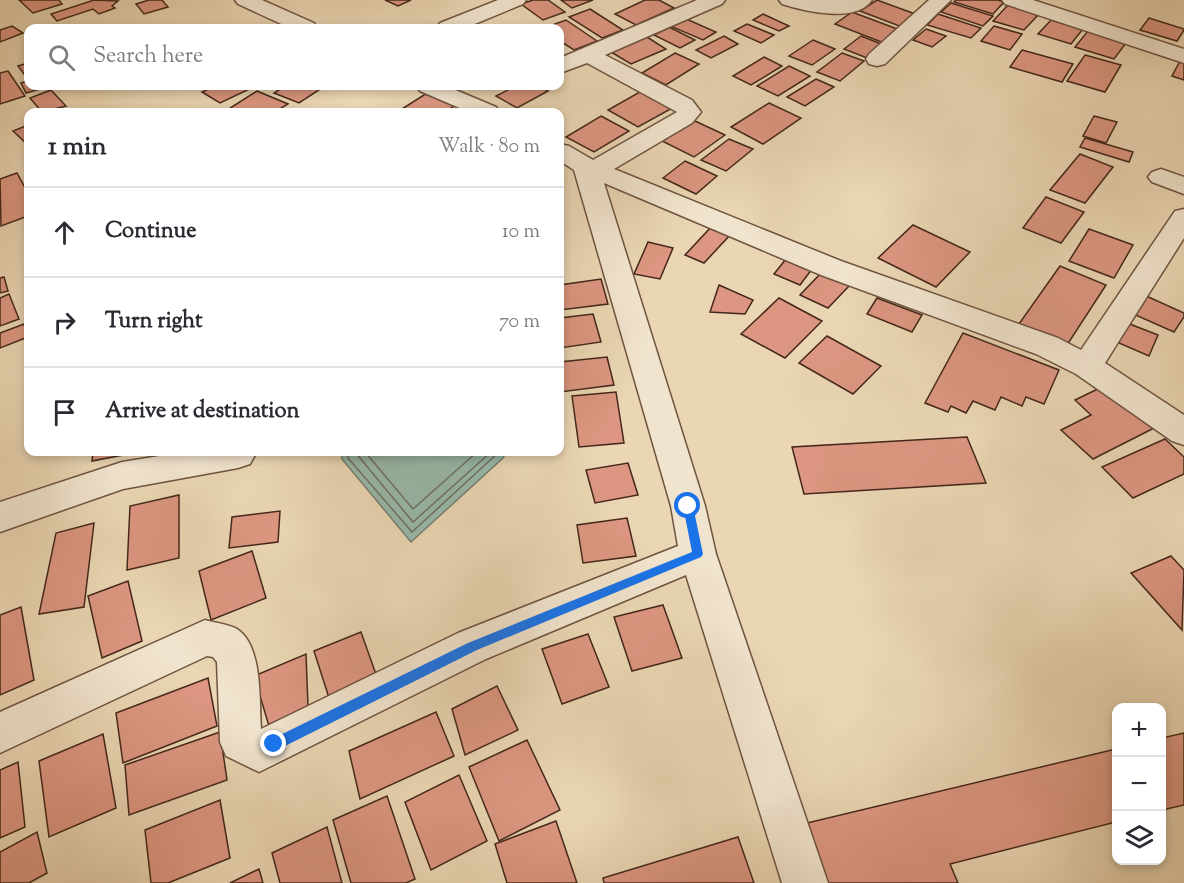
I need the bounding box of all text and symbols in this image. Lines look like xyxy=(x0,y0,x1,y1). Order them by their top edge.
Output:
search box xyxy=(24,24,564,90)
icon: search xyxy=(45,41,78,74)
text: Search here xyxy=(93,41,203,73)
text: 1 min xyxy=(48,129,107,166)
text: Walk · 80 m xyxy=(438,133,540,162)
icon: ahead xyxy=(48,216,81,249)
text: Continue xyxy=(105,216,196,248)
text: 10 m xyxy=(502,218,540,247)
icon: right xyxy=(48,306,81,339)
text: Turn right xyxy=(105,306,202,338)
text: 70 m xyxy=(499,308,540,337)
icon: arrive xyxy=(48,396,81,429)
text: Arrive at destination xyxy=(105,396,300,428)
route start xyxy=(674,492,700,518)
map controls xyxy=(1112,703,1166,865)
button: + xyxy=(1112,703,1166,757)
route end xyxy=(260,730,286,756)
button: − xyxy=(1112,757,1166,811)
button: layers xyxy=(1112,811,1166,865)

